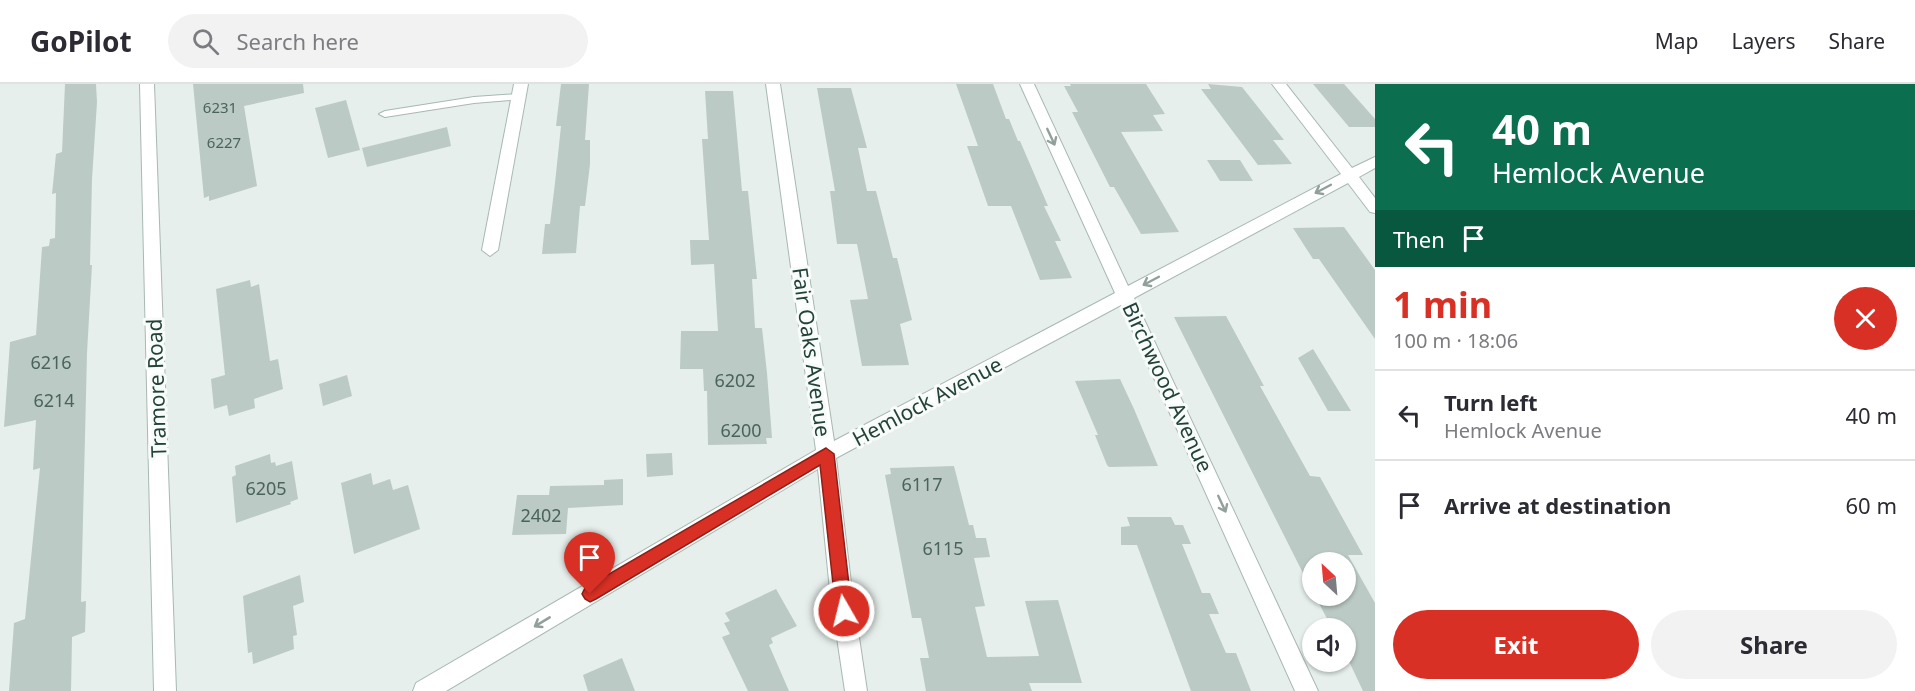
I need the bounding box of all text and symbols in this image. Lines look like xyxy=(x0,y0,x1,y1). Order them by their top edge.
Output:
search box xyxy=(168,14,588,68)
text: GoPilot xyxy=(30,22,132,60)
icon: search xyxy=(189,25,222,58)
text: Search here xyxy=(237,26,359,56)
text: Map xyxy=(1655,27,1699,55)
text: Layers xyxy=(1732,27,1796,55)
text: Share xyxy=(1829,27,1885,55)
house number: 6231 xyxy=(203,97,237,117)
text: 40 m xyxy=(1492,100,1592,157)
icon: left xyxy=(1393,108,1471,186)
one-way arrow xyxy=(1046,128,1057,146)
house number: 6227 xyxy=(207,132,241,152)
text: Hemlock Avenue xyxy=(1492,154,1705,191)
one-way arrow xyxy=(1315,184,1333,195)
icon: arrive xyxy=(1457,222,1490,255)
text: Then xyxy=(1393,224,1445,254)
street label: Fair Oaks Avenue xyxy=(786,265,838,439)
one-way arrow xyxy=(1143,275,1160,287)
text: 1 min xyxy=(1393,280,1492,329)
button: close xyxy=(1834,287,1897,350)
street label: Birchwood Avenue xyxy=(1116,298,1220,476)
street label: Tramore Road xyxy=(140,318,172,458)
text: 100 m · 18:06 xyxy=(1393,327,1518,354)
house number: 6216 xyxy=(30,350,72,374)
street label: Hemlock Avenue xyxy=(847,350,1007,452)
house number: 6202 xyxy=(714,368,756,392)
text: Turn left xyxy=(1444,387,1538,417)
house number: 6214 xyxy=(33,388,75,412)
icon: left xyxy=(1393,399,1426,432)
text: 40 m xyxy=(1846,400,1897,430)
text: Hemlock Avenue xyxy=(1444,417,1602,444)
house number: 6200 xyxy=(720,418,762,442)
house number: 6117 xyxy=(901,472,943,496)
house number: 6205 xyxy=(245,476,287,500)
icon: arrive xyxy=(1393,489,1426,522)
text: Arrive at destination xyxy=(1444,490,1671,520)
text: 60 m xyxy=(1846,490,1897,520)
one-way arrow xyxy=(1216,495,1228,513)
house number: 2402 xyxy=(520,503,562,527)
pin xyxy=(564,532,615,594)
house number: 6115 xyxy=(922,536,964,560)
icon: arrive xyxy=(573,541,606,574)
north arrow xyxy=(1302,552,1356,606)
map controls xyxy=(1302,552,1356,672)
position arrow xyxy=(812,579,876,643)
button: Exit xyxy=(1393,610,1639,679)
button: Share xyxy=(1651,610,1897,679)
one-way arrow xyxy=(533,617,550,629)
button: sound xyxy=(1302,618,1356,672)

